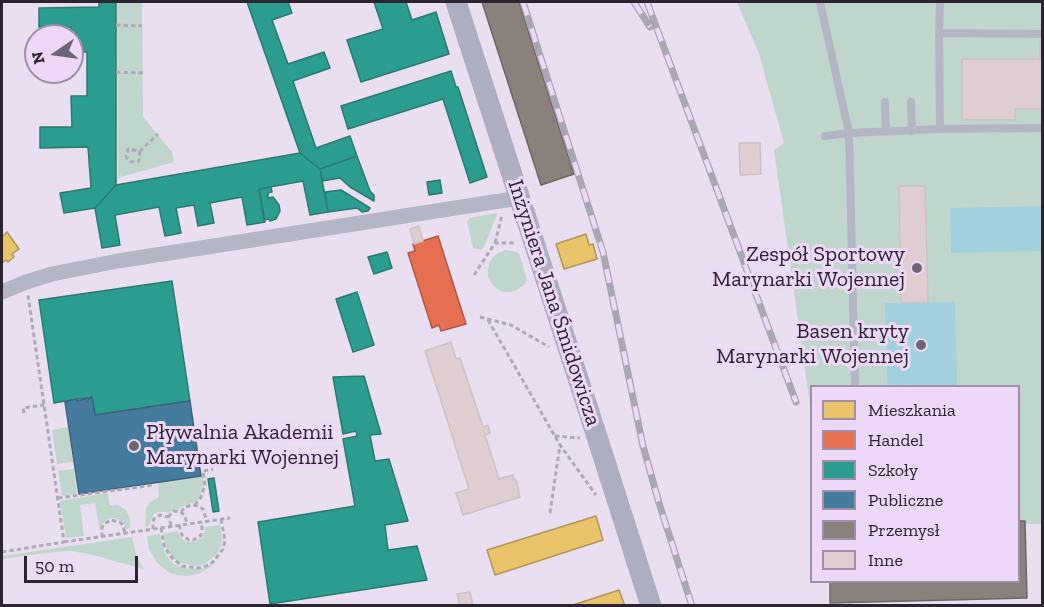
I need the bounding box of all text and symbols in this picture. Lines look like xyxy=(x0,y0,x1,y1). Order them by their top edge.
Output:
north arrow xyxy=(24,24,84,84)
text: N xyxy=(27,50,49,66)
street label: Inżyniera Jana Śmidowicza xyxy=(502,177,606,429)
place label: Zespół Sportowy Marynarki Wojennej xyxy=(712,242,905,294)
marker: Zespół Sportowy Marynarki Wojennej xyxy=(910,261,924,275)
place label: Basen kryty Marynarki Wojennej xyxy=(716,319,909,370)
marker: Basen kryty Marynarki Wojennej xyxy=(914,338,928,352)
legend xyxy=(810,385,1020,583)
text: Mieszkania xyxy=(868,399,956,421)
place label: Pływalnia Akademii Marynarki Wojennej xyxy=(146,420,339,472)
text: Handel xyxy=(868,429,924,451)
marker: Pływalnia Akademii Marynarki Wojennej xyxy=(127,439,141,453)
text: Szkoły xyxy=(868,459,918,481)
text: Publiczne xyxy=(868,489,943,511)
text: Przemysł xyxy=(868,519,940,541)
scale bar xyxy=(27,544,141,582)
text: Inne xyxy=(868,549,903,571)
text: 50 m xyxy=(35,555,74,577)

